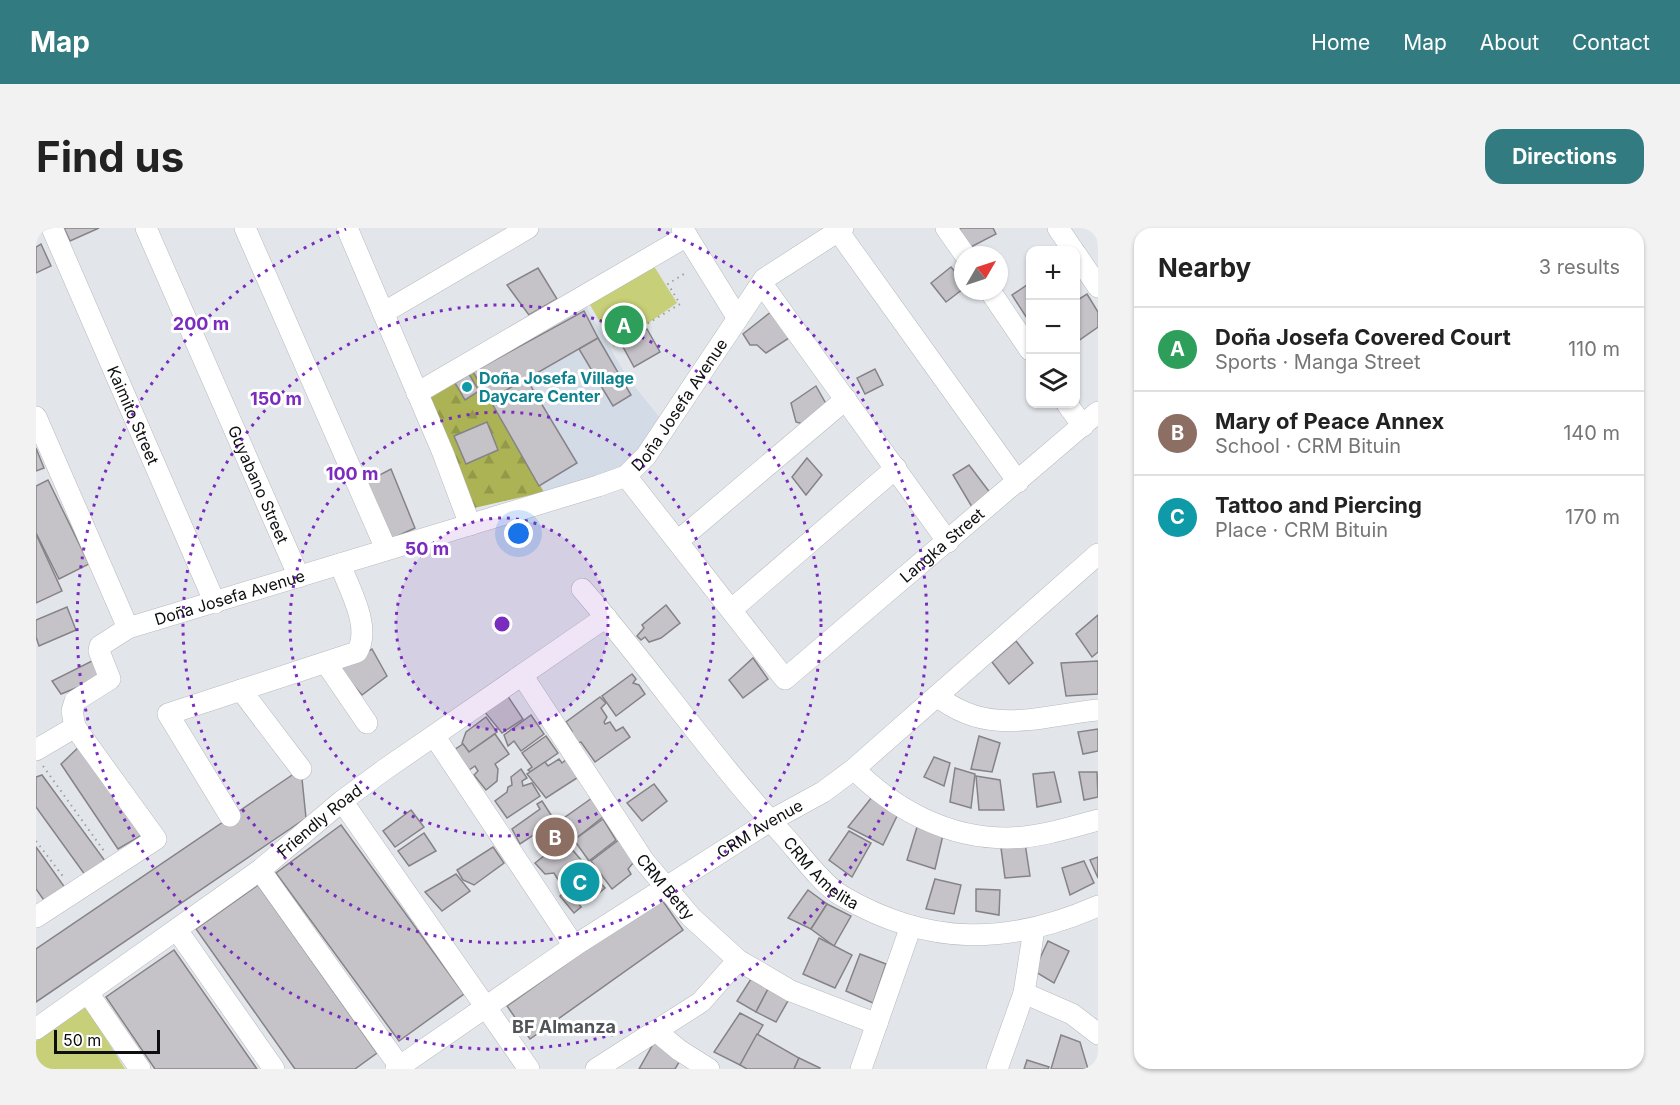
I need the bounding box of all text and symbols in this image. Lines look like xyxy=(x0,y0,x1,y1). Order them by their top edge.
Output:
text: Map xyxy=(30,25,90,59)
text: Home xyxy=(1311,30,1370,55)
text: Map xyxy=(1403,30,1447,55)
text: About xyxy=(1480,30,1539,55)
text: Contact xyxy=(1572,30,1650,55)
button: Directions xyxy=(1485,129,1644,184)
text: Find us xyxy=(36,131,184,182)
north arrow xyxy=(954,246,1008,300)
map controls xyxy=(1026,246,1080,408)
button: + xyxy=(1026,246,1080,300)
text: Nearby xyxy=(1158,252,1251,283)
text: 3 results xyxy=(1539,255,1620,279)
button: − xyxy=(1026,300,1080,354)
pin: A xyxy=(604,302,644,348)
text: 200 m xyxy=(173,313,229,334)
text: Doña Josefa Covered Court xyxy=(1215,324,1511,350)
street label: Doña Josefa Avenue xyxy=(627,335,731,475)
text: A xyxy=(1170,337,1185,361)
text: 110 m xyxy=(1568,337,1620,361)
text: Sports · Manga Street xyxy=(1215,350,1421,374)
button: layers xyxy=(1026,354,1080,408)
street label: Kaimito Street xyxy=(103,363,164,468)
place label: Doña Josefa Village Daycare Center xyxy=(479,368,634,406)
marker: Doña Josefa Village Daycare Center xyxy=(460,380,474,394)
text: 150 m xyxy=(250,388,302,409)
text: Mary of Peace Annex xyxy=(1215,408,1444,434)
text: B xyxy=(1171,421,1184,445)
text: 140 m xyxy=(1563,421,1620,445)
street label: Guyabano Street xyxy=(224,422,293,547)
text: School · CRM Bituin xyxy=(1215,434,1401,458)
text: 100 m xyxy=(326,463,378,484)
text: Tattoo and Piercing xyxy=(1215,492,1422,518)
street label: Langka Street xyxy=(896,504,988,587)
text: C xyxy=(1170,505,1185,529)
text: 170 m xyxy=(1565,505,1620,529)
text: Place · CRM Bituin xyxy=(1215,518,1388,542)
your location xyxy=(504,519,533,548)
text: 50 m xyxy=(405,538,449,559)
street label: Doña Josefa Avenue xyxy=(152,565,307,629)
centre of rings xyxy=(492,614,512,634)
street label: Friendly Road xyxy=(273,780,366,861)
street label: CRM Avenue xyxy=(713,795,806,862)
pin: B xyxy=(536,814,574,860)
street label: CRM Amelita xyxy=(779,832,862,913)
street label: CRM Betty xyxy=(632,850,699,924)
pin: C xyxy=(560,860,600,904)
district label: BF Almanza xyxy=(512,1016,616,1037)
scale bar xyxy=(54,1027,160,1054)
text: 50 m xyxy=(63,1030,101,1050)

